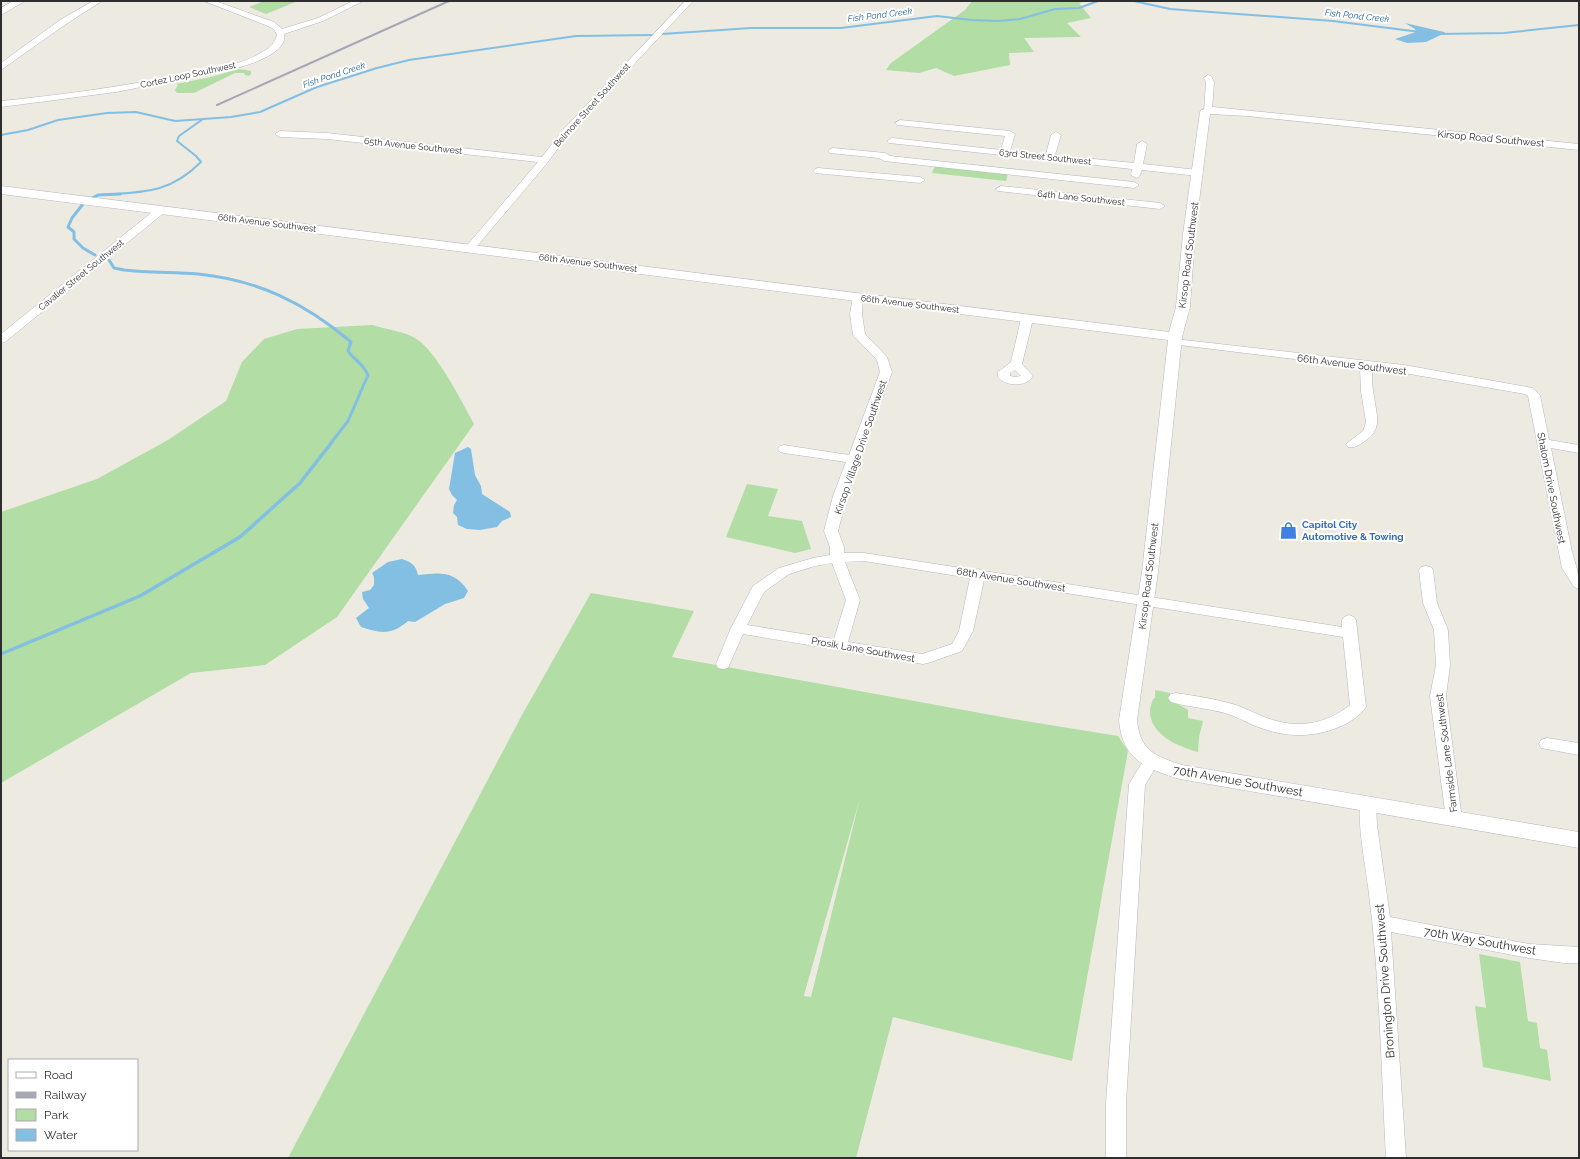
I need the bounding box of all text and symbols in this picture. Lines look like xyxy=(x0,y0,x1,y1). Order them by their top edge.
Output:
water label: Fish Pond Creek xyxy=(847,6,913,24)
water label: Fish Pond Creek xyxy=(1324,8,1390,24)
street label: Cortez Loop Southwest xyxy=(139,60,237,90)
water label: Fish Pond Creek xyxy=(302,60,367,90)
street label: Belmore Street Southwest xyxy=(552,61,632,149)
street label: Kirsop Road Southwest xyxy=(1437,128,1545,149)
street label: 65th Avenue Southwest xyxy=(363,136,463,156)
street label: 63rd Street Southwest xyxy=(998,147,1092,167)
street label: 64th Lane Southwest xyxy=(1037,188,1125,208)
street label: Kirsop Road Southwest xyxy=(1177,201,1201,309)
street label: 66th Avenue Southwest xyxy=(217,212,317,234)
street label: Cavalier Street Southwest xyxy=(36,237,126,313)
street label: 66th Avenue Southwest xyxy=(538,252,638,274)
street label: 66th Avenue Southwest xyxy=(860,293,960,315)
street label: 66th Avenue Southwest xyxy=(1297,352,1408,377)
street label: Kirsop Village Drive Southwest xyxy=(832,378,889,516)
street label: Shalom Drive Southwest xyxy=(1535,431,1568,545)
place label: Capitol City Automotive & Towing xyxy=(1302,519,1404,542)
shop icon: Capitol City Automotive & Towing xyxy=(1279,520,1299,540)
street label: Kirsop Road Southwest xyxy=(1137,522,1161,630)
street label: 68th Avenue Southwest xyxy=(956,565,1067,594)
street label: Prosik Lane Southwest xyxy=(810,635,916,664)
street label: Farmside Lane Southwest xyxy=(1434,692,1459,813)
street label: 70th Avenue Southwest xyxy=(1172,763,1304,799)
street label: Bronington Drive Southwest xyxy=(1373,903,1397,1059)
street label: 70th Way Southwest xyxy=(1423,924,1537,958)
legend xyxy=(8,1059,138,1151)
text: Road xyxy=(44,1068,73,1082)
text: Railway xyxy=(44,1088,87,1102)
text: Park xyxy=(44,1108,69,1122)
text: Water xyxy=(44,1128,78,1142)

